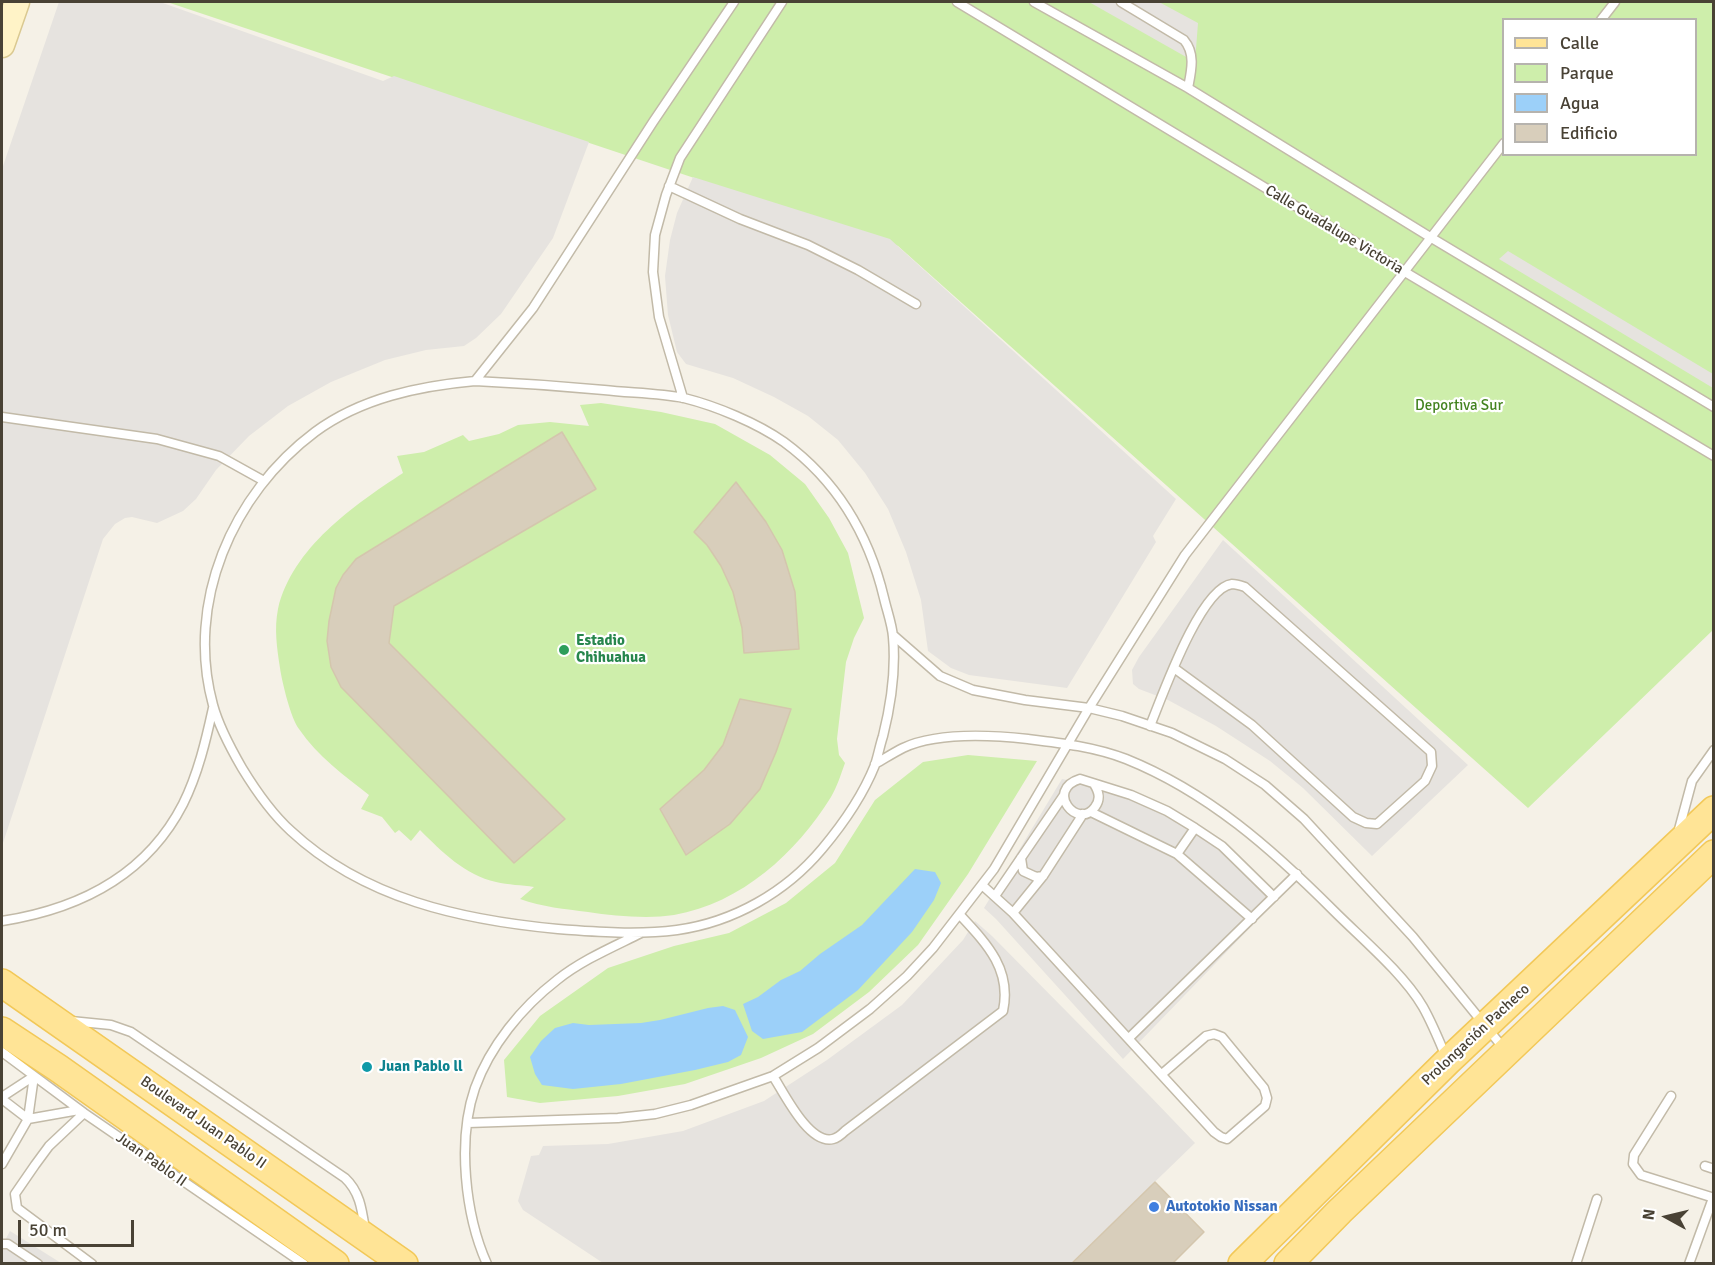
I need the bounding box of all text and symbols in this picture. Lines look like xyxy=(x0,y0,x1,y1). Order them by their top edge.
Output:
legend xyxy=(1502,18,1697,156)
text: Calle xyxy=(1560,32,1599,54)
text: Parque xyxy=(1560,62,1614,84)
text: Agua xyxy=(1560,92,1599,114)
text: Edificio xyxy=(1560,122,1618,144)
street label: Calle Guadalupe Victoria xyxy=(1262,182,1406,278)
park label: Deportiva Sur xyxy=(1415,397,1503,415)
place label: Estadio Chihuahua xyxy=(576,632,646,667)
marker: Estadio Chihuahua xyxy=(557,643,571,657)
street label: Prolongación Pacheco xyxy=(1418,980,1534,1090)
place label: Juan Pablo ll xyxy=(379,1058,463,1076)
marker: Juan Pablo ll xyxy=(360,1060,374,1074)
street label: Boulevard Juan Pablo II xyxy=(137,1073,269,1173)
street label: Juan Pablo II xyxy=(112,1129,190,1191)
north arrow xyxy=(1637,1187,1697,1247)
place label: Autotokio Nissan xyxy=(1166,1198,1278,1216)
marker: Autotokio Nissan xyxy=(1147,1200,1161,1214)
scale bar xyxy=(21,1208,136,1246)
text: N xyxy=(1638,1208,1660,1221)
text: 50 m xyxy=(29,1219,67,1241)

